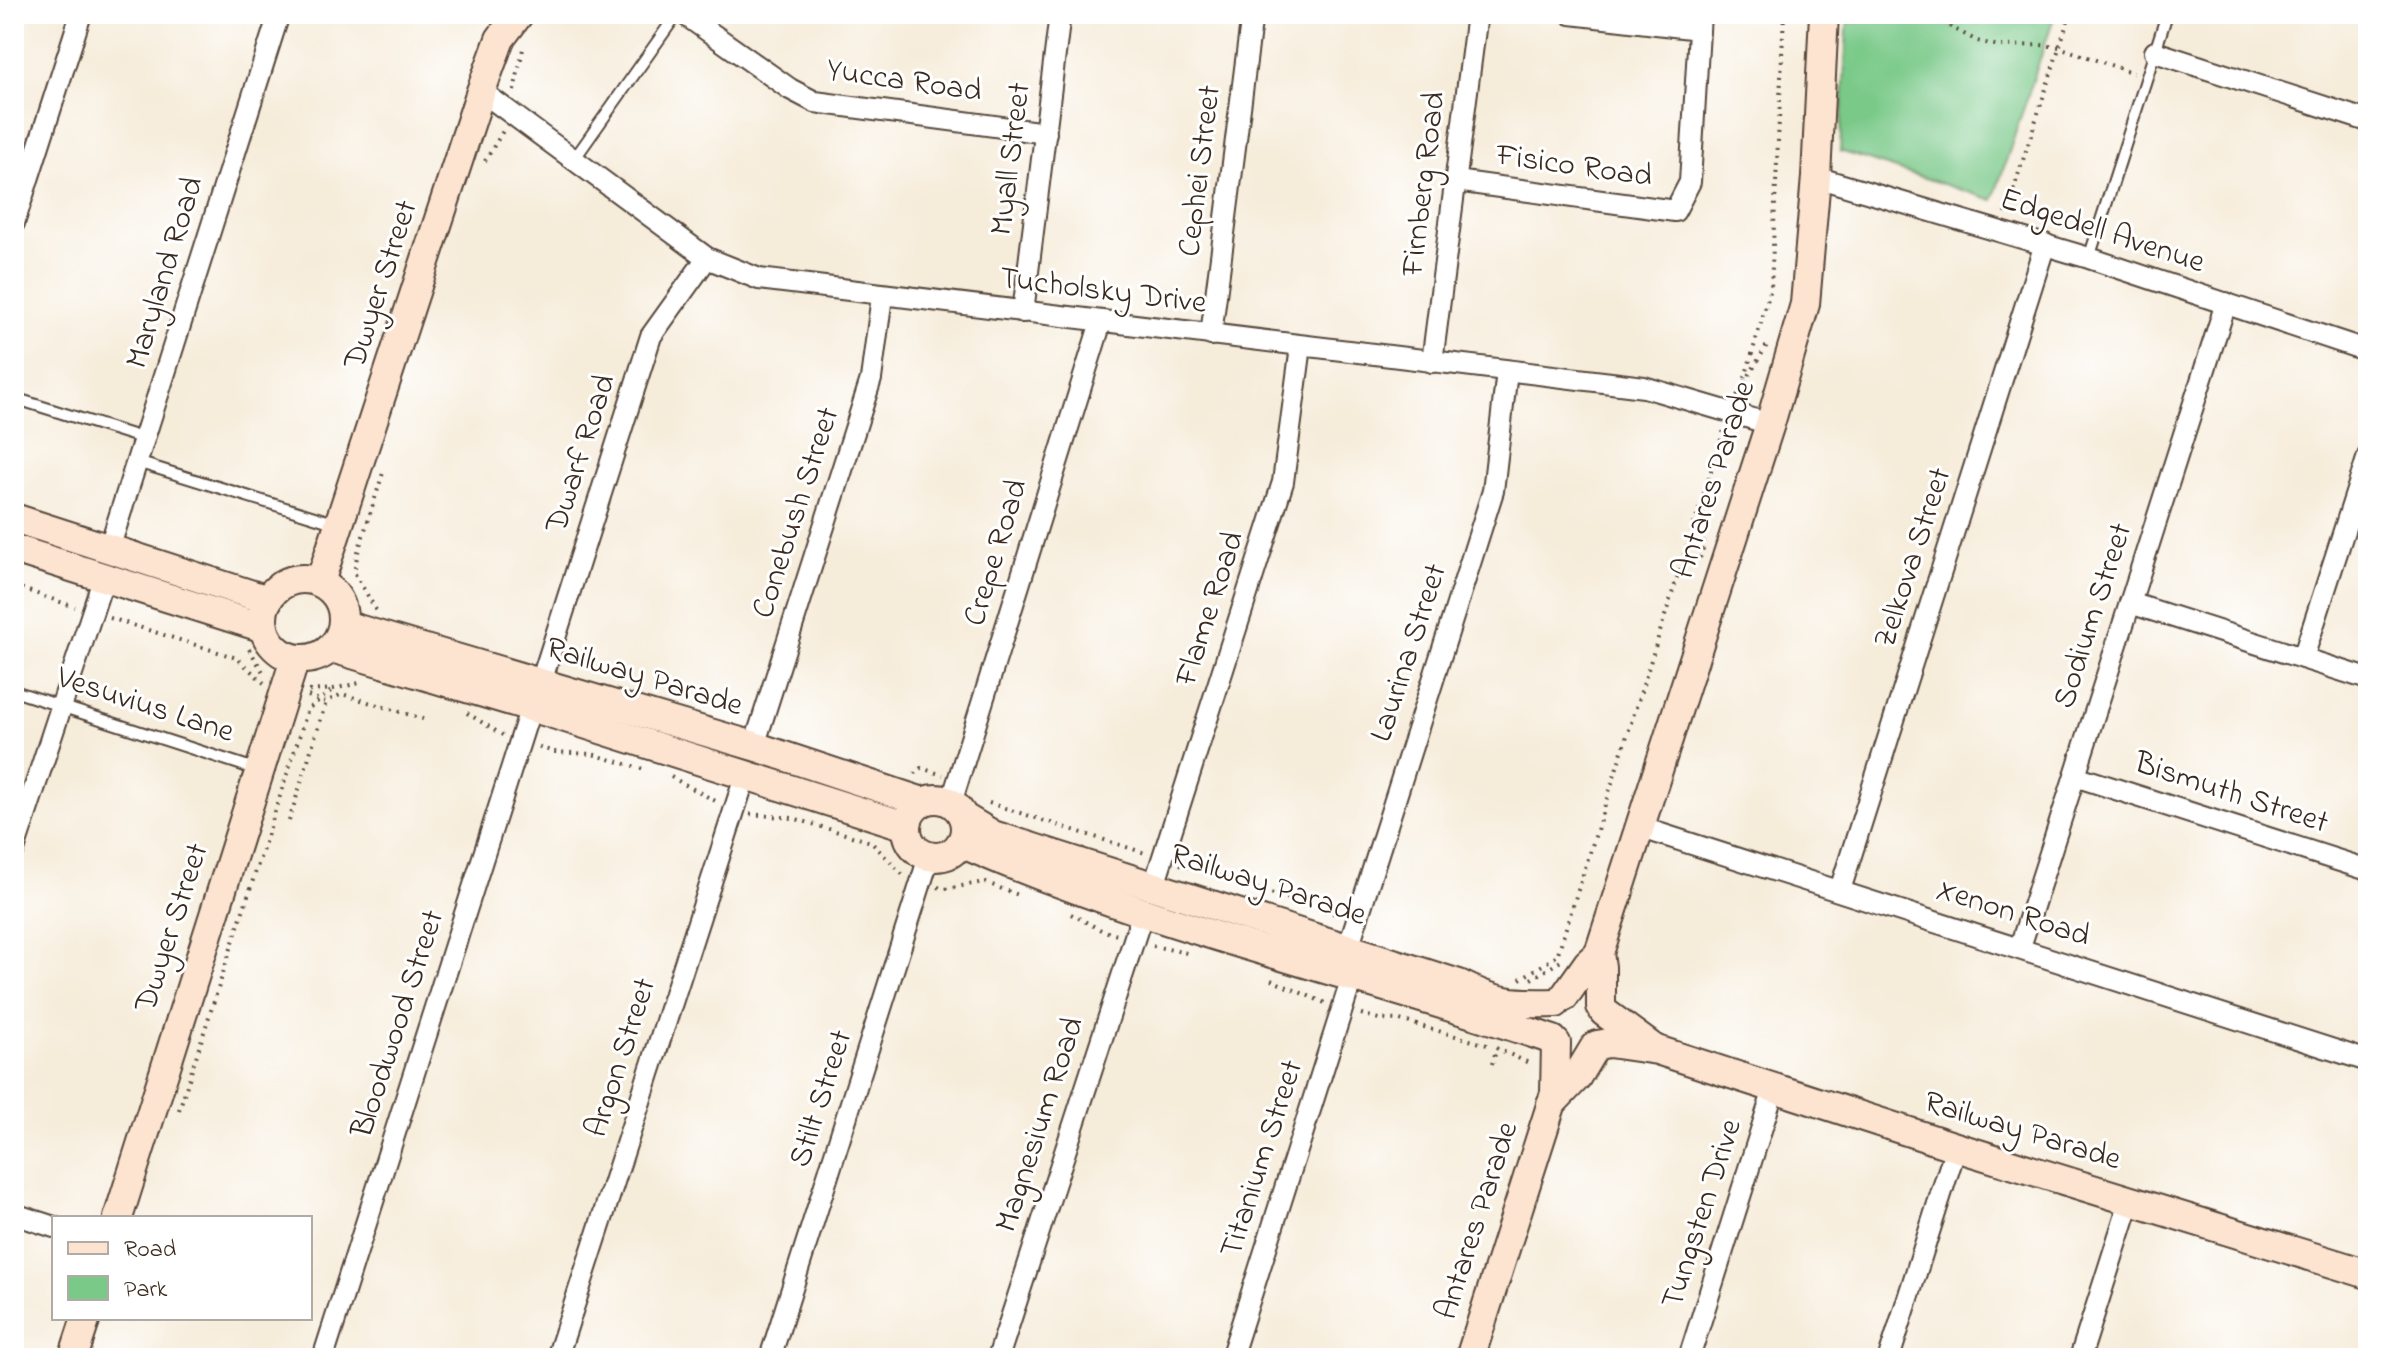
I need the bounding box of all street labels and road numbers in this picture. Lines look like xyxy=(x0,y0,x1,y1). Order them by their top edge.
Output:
street label: Yucca Road xyxy=(823,48,985,116)
street label: Myall Street xyxy=(979,80,1045,238)
street label: Cephei Street xyxy=(1167,82,1235,259)
street label: Firnberg Road xyxy=(1390,89,1460,280)
street label: Fisico Road xyxy=(1492,133,1655,201)
street label: Maryland Road xyxy=(115,171,217,375)
street label: Edgedell Avenue xyxy=(1994,177,2211,287)
street label: Dwyer Street xyxy=(332,194,431,377)
street label: Tucholsky Drive xyxy=(997,256,1210,328)
street label: Dwarf Road xyxy=(534,369,630,540)
street label: Antares Parade xyxy=(1661,374,1769,585)
street label: Conebush Street xyxy=(741,401,853,625)
street label: Zelkova Street xyxy=(1863,462,1965,654)
street label: Crepe Road xyxy=(952,474,1042,632)
street label: Sodium Street xyxy=(2042,517,2146,715)
street label: Flame Road xyxy=(1164,526,1258,693)
street label: Laurina Street xyxy=(1359,558,1461,748)
street label: Railway Parade xyxy=(540,626,749,730)
street label: Vesuvius Lane xyxy=(49,655,240,757)
street label: Bismuth Street xyxy=(2127,740,2334,848)
street label: Railway Parade xyxy=(1164,832,1373,940)
street label: Dwyer Street xyxy=(123,837,222,1020)
street label: Xenon Road xyxy=(1930,867,2096,961)
street label: Bloodwood Street xyxy=(340,904,458,1145)
street label: Argon Street xyxy=(574,972,670,1144)
street label: Magnesium Road xyxy=(984,1011,1098,1239)
street label: Stilt Street xyxy=(778,1024,866,1174)
street label: Titanium Street xyxy=(1209,1054,1317,1264)
street label: Railway Parade xyxy=(1918,1080,2127,1184)
street label: Tungsten Drive xyxy=(1650,1113,1756,1315)
street label: Antares Parade xyxy=(1424,1115,1532,1326)

